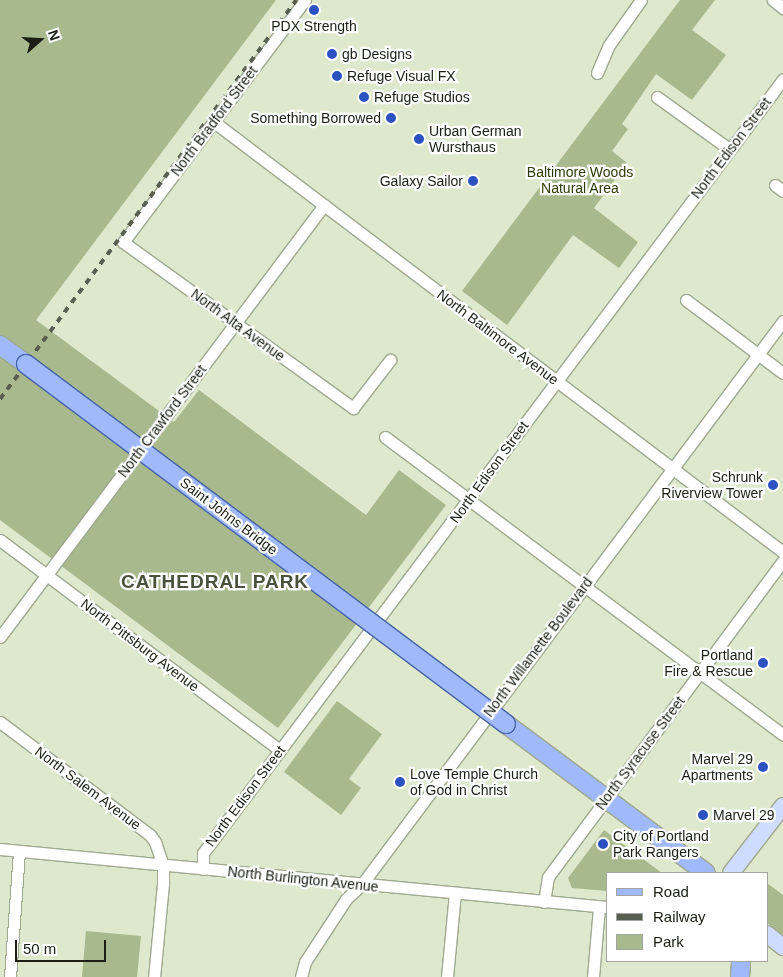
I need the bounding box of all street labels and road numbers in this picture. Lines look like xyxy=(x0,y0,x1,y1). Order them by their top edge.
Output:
street label: North Bradford Street xyxy=(167,63,261,179)
street label: North Edison Street xyxy=(688,94,774,202)
street label: North Alta Avenue xyxy=(187,285,289,365)
street label: North Baltimore Avenue xyxy=(434,286,562,388)
street label: North Crawford Street xyxy=(114,362,210,480)
street label: North Edison Street xyxy=(446,418,532,526)
street label: Saint Johns Bridge xyxy=(177,474,281,558)
street label: North Willamette Boulevard xyxy=(480,574,596,720)
street label: North Pittsburg Avenue xyxy=(77,595,203,695)
street label: North Syracuse Street xyxy=(592,693,688,813)
street label: North Salem Avenue xyxy=(31,742,145,834)
street label: North Edison Street xyxy=(202,742,288,850)
street label: North Burlington Avenue xyxy=(226,863,380,895)

